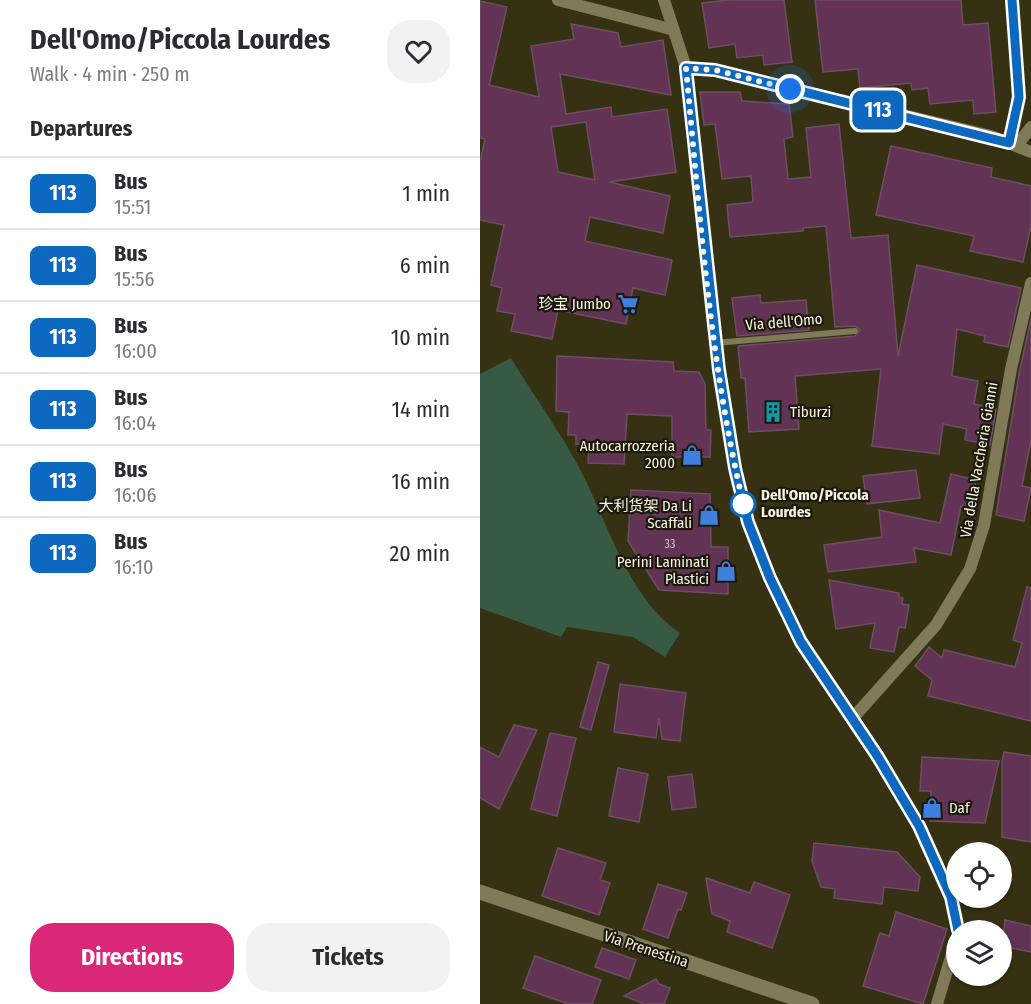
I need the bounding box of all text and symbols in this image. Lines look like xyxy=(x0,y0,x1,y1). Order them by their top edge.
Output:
button: heart xyxy=(387,20,450,83)
text: Dell'Omo/Piccola Lourdes xyxy=(30,23,330,56)
text: Walk · 4 min · 250 m xyxy=(30,62,190,86)
your location xyxy=(775,74,805,104)
line badge: 113 xyxy=(844,90,912,130)
text: 113 xyxy=(864,97,892,123)
text: Departures xyxy=(30,115,132,142)
text: Bus xyxy=(114,168,147,195)
text: 113 xyxy=(49,180,77,206)
text: 1 min xyxy=(402,180,450,207)
text: 15:51 xyxy=(114,195,151,219)
text: Bus xyxy=(114,240,147,267)
text: 113 xyxy=(49,252,77,278)
text: 6 min xyxy=(400,252,450,279)
text: 15:56 xyxy=(114,267,154,291)
supermarket icon: 珍宝 Jumbo xyxy=(616,292,640,316)
place label: 珍宝 Jumbo xyxy=(538,295,611,313)
street label: Via dell'Omo xyxy=(745,310,823,334)
text: Bus xyxy=(114,312,147,339)
text: 113 xyxy=(49,324,77,350)
text: 10 min xyxy=(391,324,450,351)
text: 16:00 xyxy=(114,339,157,363)
street label: Via della Vaccheria Gianni xyxy=(956,381,1002,539)
text: Bus xyxy=(114,384,147,411)
text: 113 xyxy=(49,396,77,422)
text: 14 min xyxy=(392,396,450,423)
building icon: Tiburzi xyxy=(761,400,785,424)
place label: Tiburzi xyxy=(790,403,831,421)
text: 16:04 xyxy=(114,411,156,435)
place label: Autocarrozzeria 2000 xyxy=(580,437,675,472)
shop icon: Autocarrozzeria 2000 xyxy=(680,443,704,467)
text: Bus xyxy=(114,456,147,483)
text: 113 xyxy=(49,468,77,494)
text: 16 min xyxy=(391,468,450,495)
text: 16:06 xyxy=(114,483,156,507)
place label: Dell'Omo/Piccola Lourdes xyxy=(761,486,869,521)
marker: Dell'Omo/Piccola Lourdes xyxy=(730,491,756,517)
place label: 大利货架 Da Li Scaffali xyxy=(599,497,692,532)
shop icon: 大利货架 Da Li Scaffali xyxy=(697,503,721,527)
text: Bus xyxy=(114,528,147,555)
house number: 33 xyxy=(665,537,675,551)
text: 113 xyxy=(49,540,77,566)
text: 20 min xyxy=(390,540,450,567)
place label: Perini Laminati Plastici xyxy=(617,553,709,588)
text: 16:10 xyxy=(114,555,153,579)
shop icon: Perini Laminati Plastici xyxy=(714,559,738,583)
shop icon: Daf xyxy=(920,796,944,820)
place label: Daf xyxy=(949,799,971,817)
map controls xyxy=(946,842,1012,986)
button: locate xyxy=(946,842,1012,908)
button: layers xyxy=(946,920,1012,986)
button: Directions xyxy=(30,923,234,992)
button: Tickets xyxy=(246,923,450,992)
street label: Via Prenestina xyxy=(601,927,691,971)

